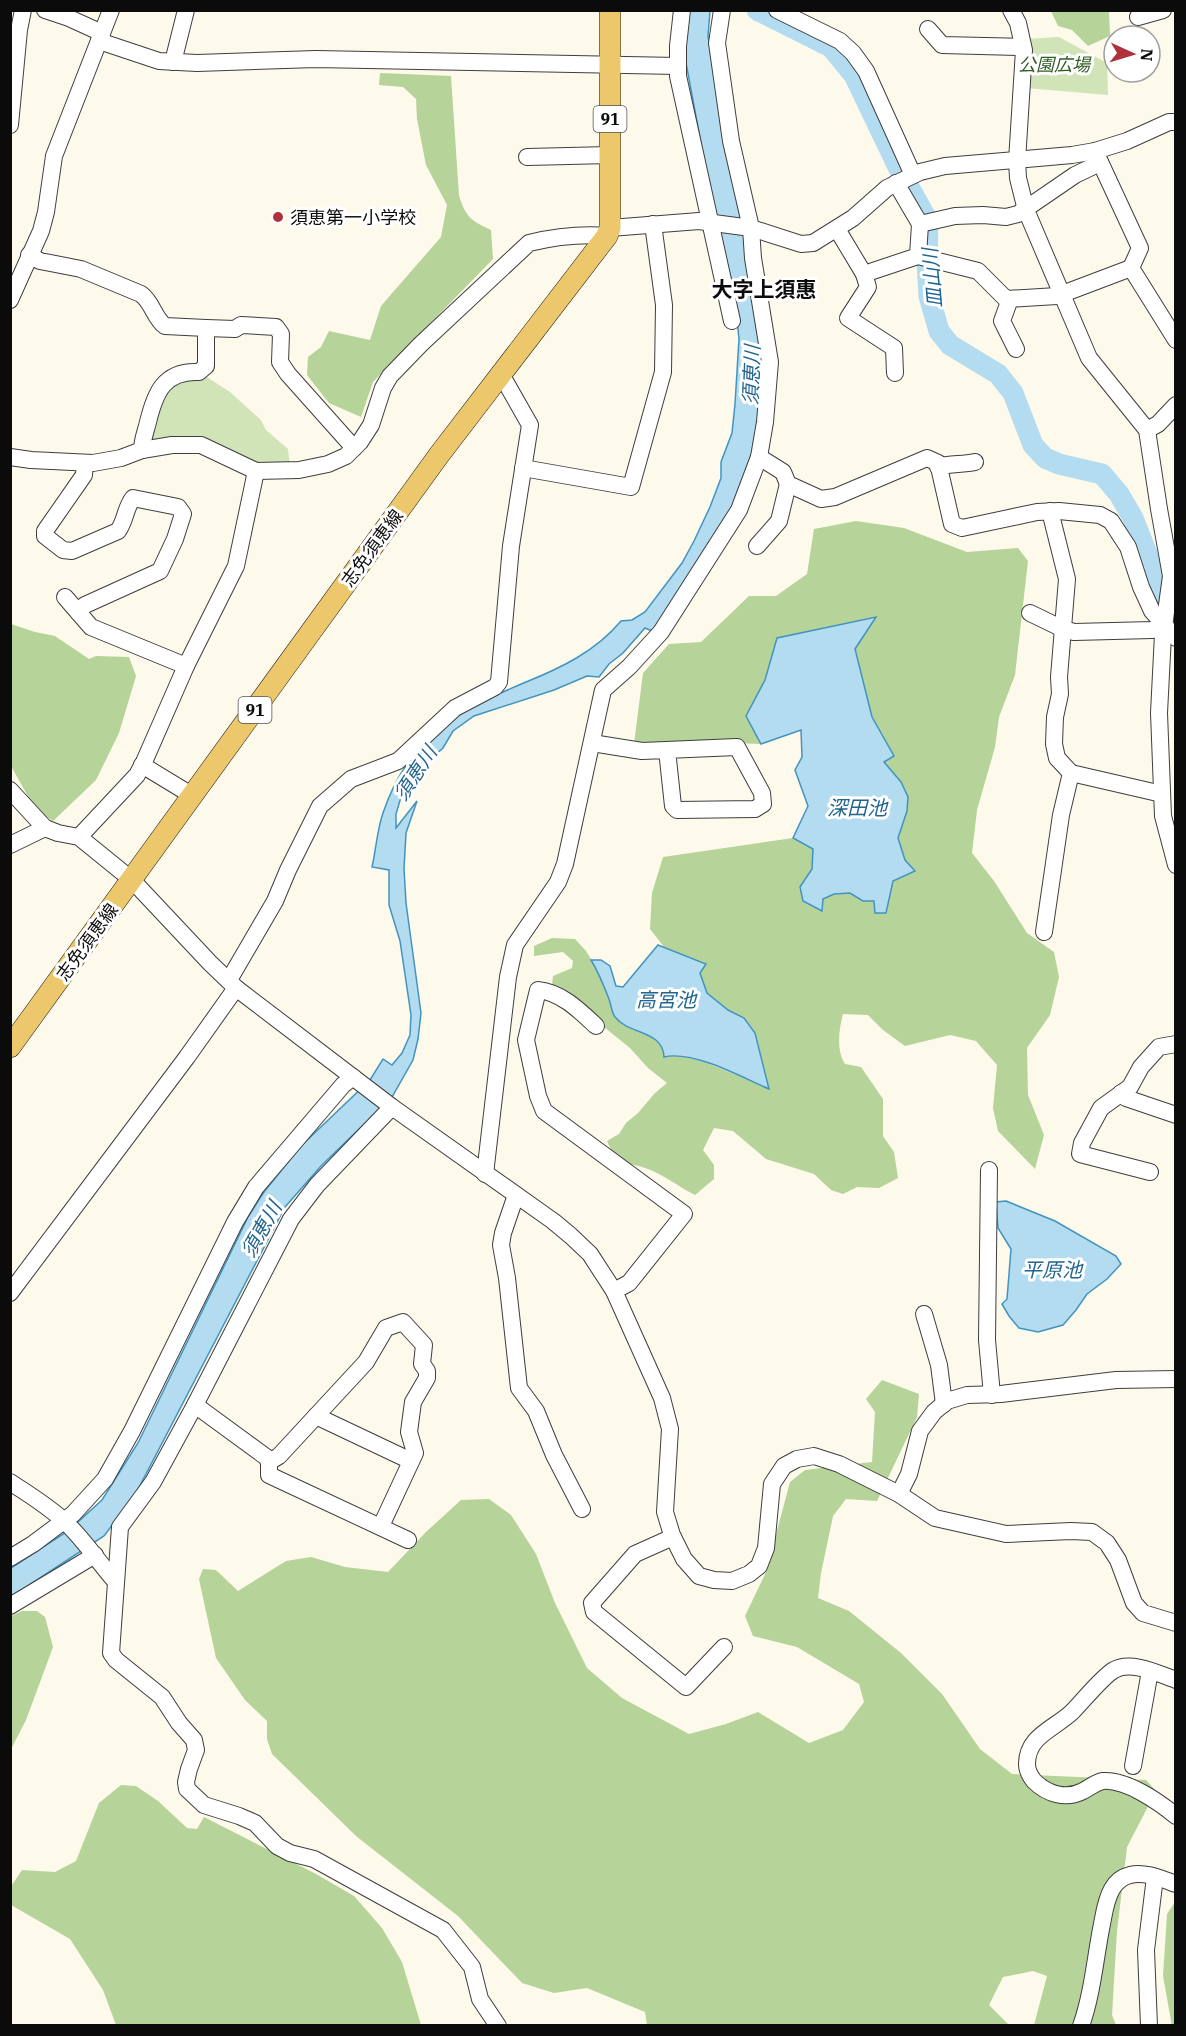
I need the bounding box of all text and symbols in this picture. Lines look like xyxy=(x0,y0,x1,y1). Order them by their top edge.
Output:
north arrow xyxy=(1102,24,1162,84)
text: N xyxy=(1137,48,1157,62)
park label: 公園広場 xyxy=(1018,53,1092,76)
road number: 91 xyxy=(594,106,626,132)
place label: 須恵第一小学校 xyxy=(290,206,416,229)
marker: 須恵第一小学校 xyxy=(271,210,285,224)
water label: 皿山川 xyxy=(916,245,948,309)
district label: 大字上須惠 xyxy=(712,275,817,303)
water label: 須恵川 xyxy=(736,343,766,405)
street label: 志免須恵線 xyxy=(336,505,408,591)
road number: 91 xyxy=(238,697,272,723)
water label: 須恵川 xyxy=(387,739,444,806)
water label: 深田池 xyxy=(827,794,889,821)
street label: 志免須恵線 xyxy=(51,899,123,985)
water label: 高宮池 xyxy=(636,986,698,1013)
water label: 須恵川 xyxy=(235,1194,288,1262)
water label: 平原池 xyxy=(1022,1256,1084,1283)

